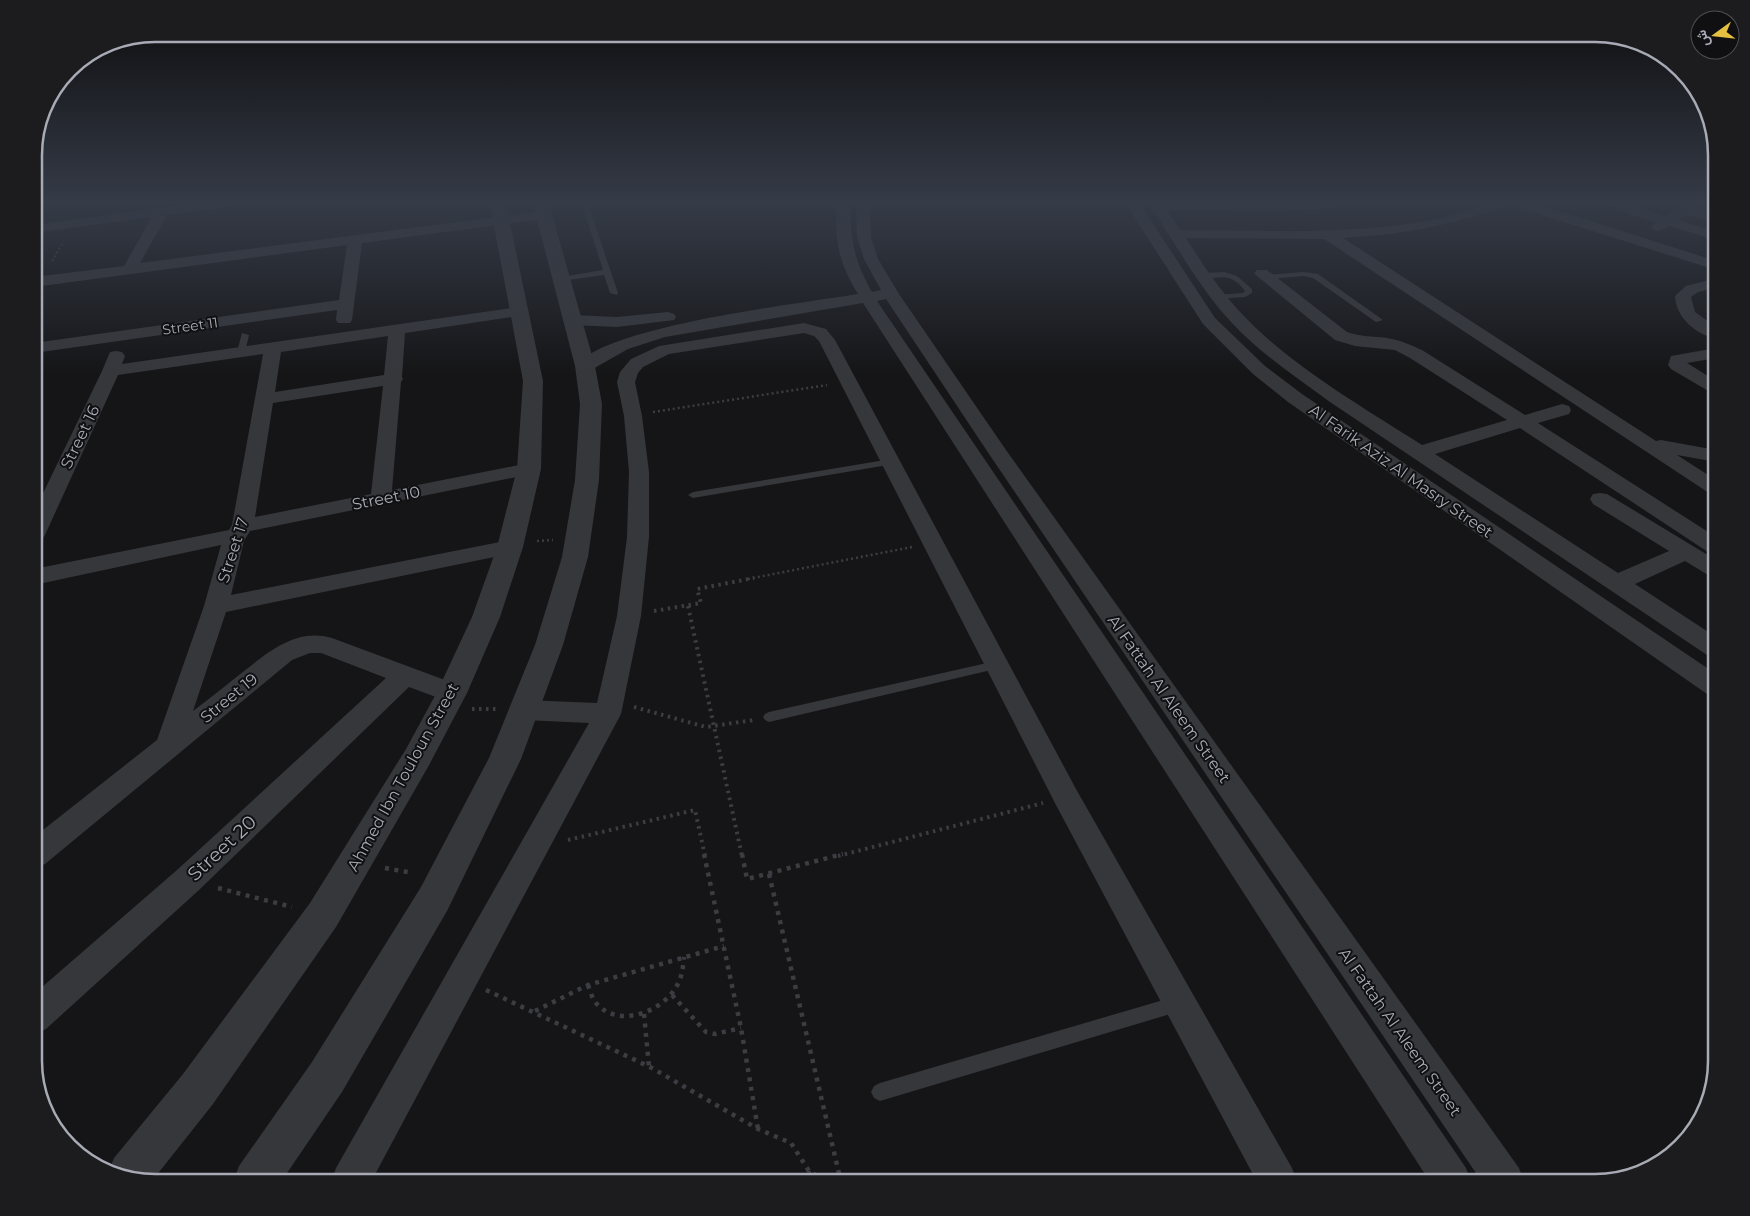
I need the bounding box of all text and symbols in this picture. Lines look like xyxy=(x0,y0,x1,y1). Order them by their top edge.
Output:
north arrow xyxy=(1690,10,1740,60)
text: ش xyxy=(1692,28,1713,49)
street label: Street 11 xyxy=(161,313,219,339)
street label: Al Farik Aziz Al Masry Street xyxy=(1305,400,1497,542)
street label: Street 16 xyxy=(57,402,104,472)
street label: Street 10 xyxy=(350,482,422,514)
street label: Street 17 xyxy=(213,515,253,585)
street label: Al Fattah Al Aleem Street xyxy=(1104,611,1235,787)
street label: Street 19 xyxy=(197,669,261,727)
street label: Ahmed Ibn Touloun Street xyxy=(343,679,463,874)
street label: Street 20 xyxy=(183,810,261,886)
street label: Al Fattah Al Aleem Street xyxy=(1335,944,1466,1120)

